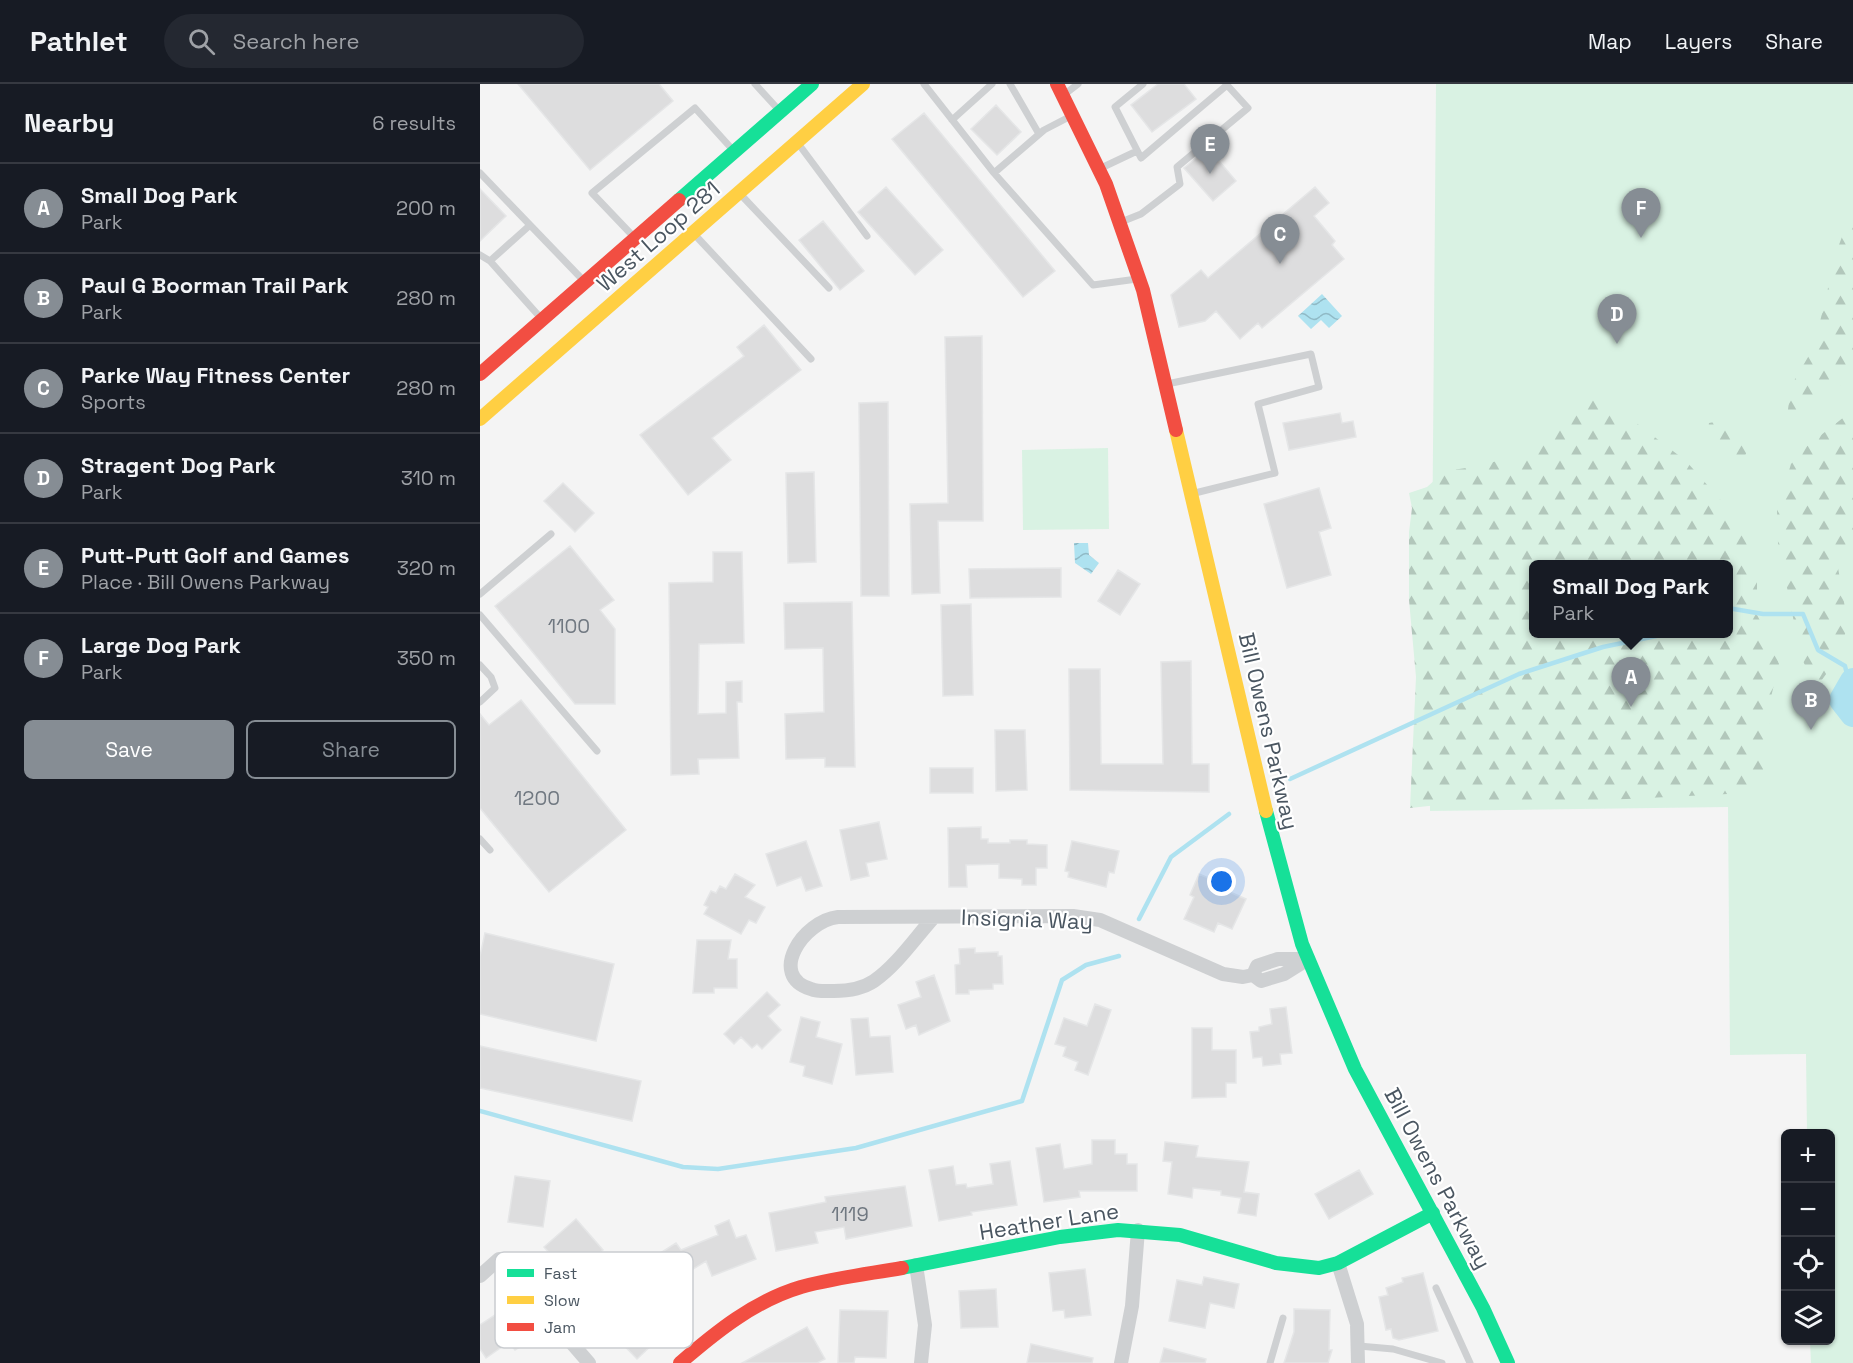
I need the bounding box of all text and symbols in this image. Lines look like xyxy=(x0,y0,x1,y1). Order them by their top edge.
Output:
search box xyxy=(164,14,584,68)
text: Pathlet xyxy=(30,23,128,59)
icon: search xyxy=(185,25,218,58)
text: Search here xyxy=(233,27,360,55)
text: Map xyxy=(1588,28,1632,55)
text: Layers xyxy=(1665,28,1732,55)
text: Share xyxy=(1765,28,1823,55)
text: Nearby xyxy=(24,106,114,140)
text: 6 results xyxy=(372,110,456,136)
pin: E xyxy=(1190,124,1230,174)
street label: West Loop 281 xyxy=(591,175,725,297)
text: Small Dog Park xyxy=(81,181,238,209)
pin: F xyxy=(1622,188,1660,238)
text: A xyxy=(37,195,50,221)
text: 200 m xyxy=(396,195,456,221)
text: Park xyxy=(81,209,123,235)
pin: C xyxy=(1260,214,1300,264)
text: Paul G Boorman Trail Park xyxy=(81,271,349,299)
text: B xyxy=(37,285,50,311)
text: 280 m xyxy=(396,285,456,311)
pin: D xyxy=(1598,294,1636,344)
text: Park xyxy=(81,299,123,325)
text: Parke Way Fitness Center xyxy=(81,361,350,389)
text: C xyxy=(37,375,50,401)
text: 280 m xyxy=(396,375,456,401)
text: Sports xyxy=(81,389,146,415)
text: Stragent Dog Park xyxy=(81,451,276,479)
text: D xyxy=(37,465,50,491)
text: 310 m xyxy=(401,465,456,491)
text: Park xyxy=(81,479,123,505)
text: Putt-Putt Golf and Games xyxy=(81,541,349,569)
text: E xyxy=(38,555,49,581)
text: 320 m xyxy=(397,555,456,581)
popup xyxy=(1529,560,1733,638)
text: Place · Bill Owens Parkway xyxy=(81,569,330,595)
text: Small Dog Park xyxy=(1553,572,1709,600)
text: Park xyxy=(1553,600,1594,626)
house number: 1100 xyxy=(548,613,590,639)
street label: Bill Owens Parkway xyxy=(1233,630,1305,832)
text: Large Dog Park xyxy=(81,631,241,659)
text: F xyxy=(38,645,49,671)
text: 350 m xyxy=(397,645,456,671)
pin: A xyxy=(1612,658,1650,707)
text: Park xyxy=(81,659,123,685)
pin: B xyxy=(1792,680,1830,730)
button: Save xyxy=(24,720,234,779)
button: Share xyxy=(246,720,456,779)
house number: 1200 xyxy=(514,785,560,811)
your location xyxy=(1207,867,1236,896)
street label: Insignia Way xyxy=(961,903,1093,935)
street label: Bill Owens Parkway xyxy=(1378,1083,1498,1273)
map controls xyxy=(1781,1129,1835,1345)
button: + xyxy=(1781,1129,1835,1183)
button: − xyxy=(1781,1183,1835,1237)
street label: Heather Lane xyxy=(977,1196,1121,1246)
house number: 1119 xyxy=(831,1201,869,1227)
button: locate xyxy=(1781,1237,1835,1291)
legend xyxy=(495,1252,693,1348)
text: Fast xyxy=(544,1263,577,1284)
text: Slow xyxy=(544,1290,580,1311)
button: layers xyxy=(1781,1291,1835,1345)
text: Jam xyxy=(544,1317,576,1338)

